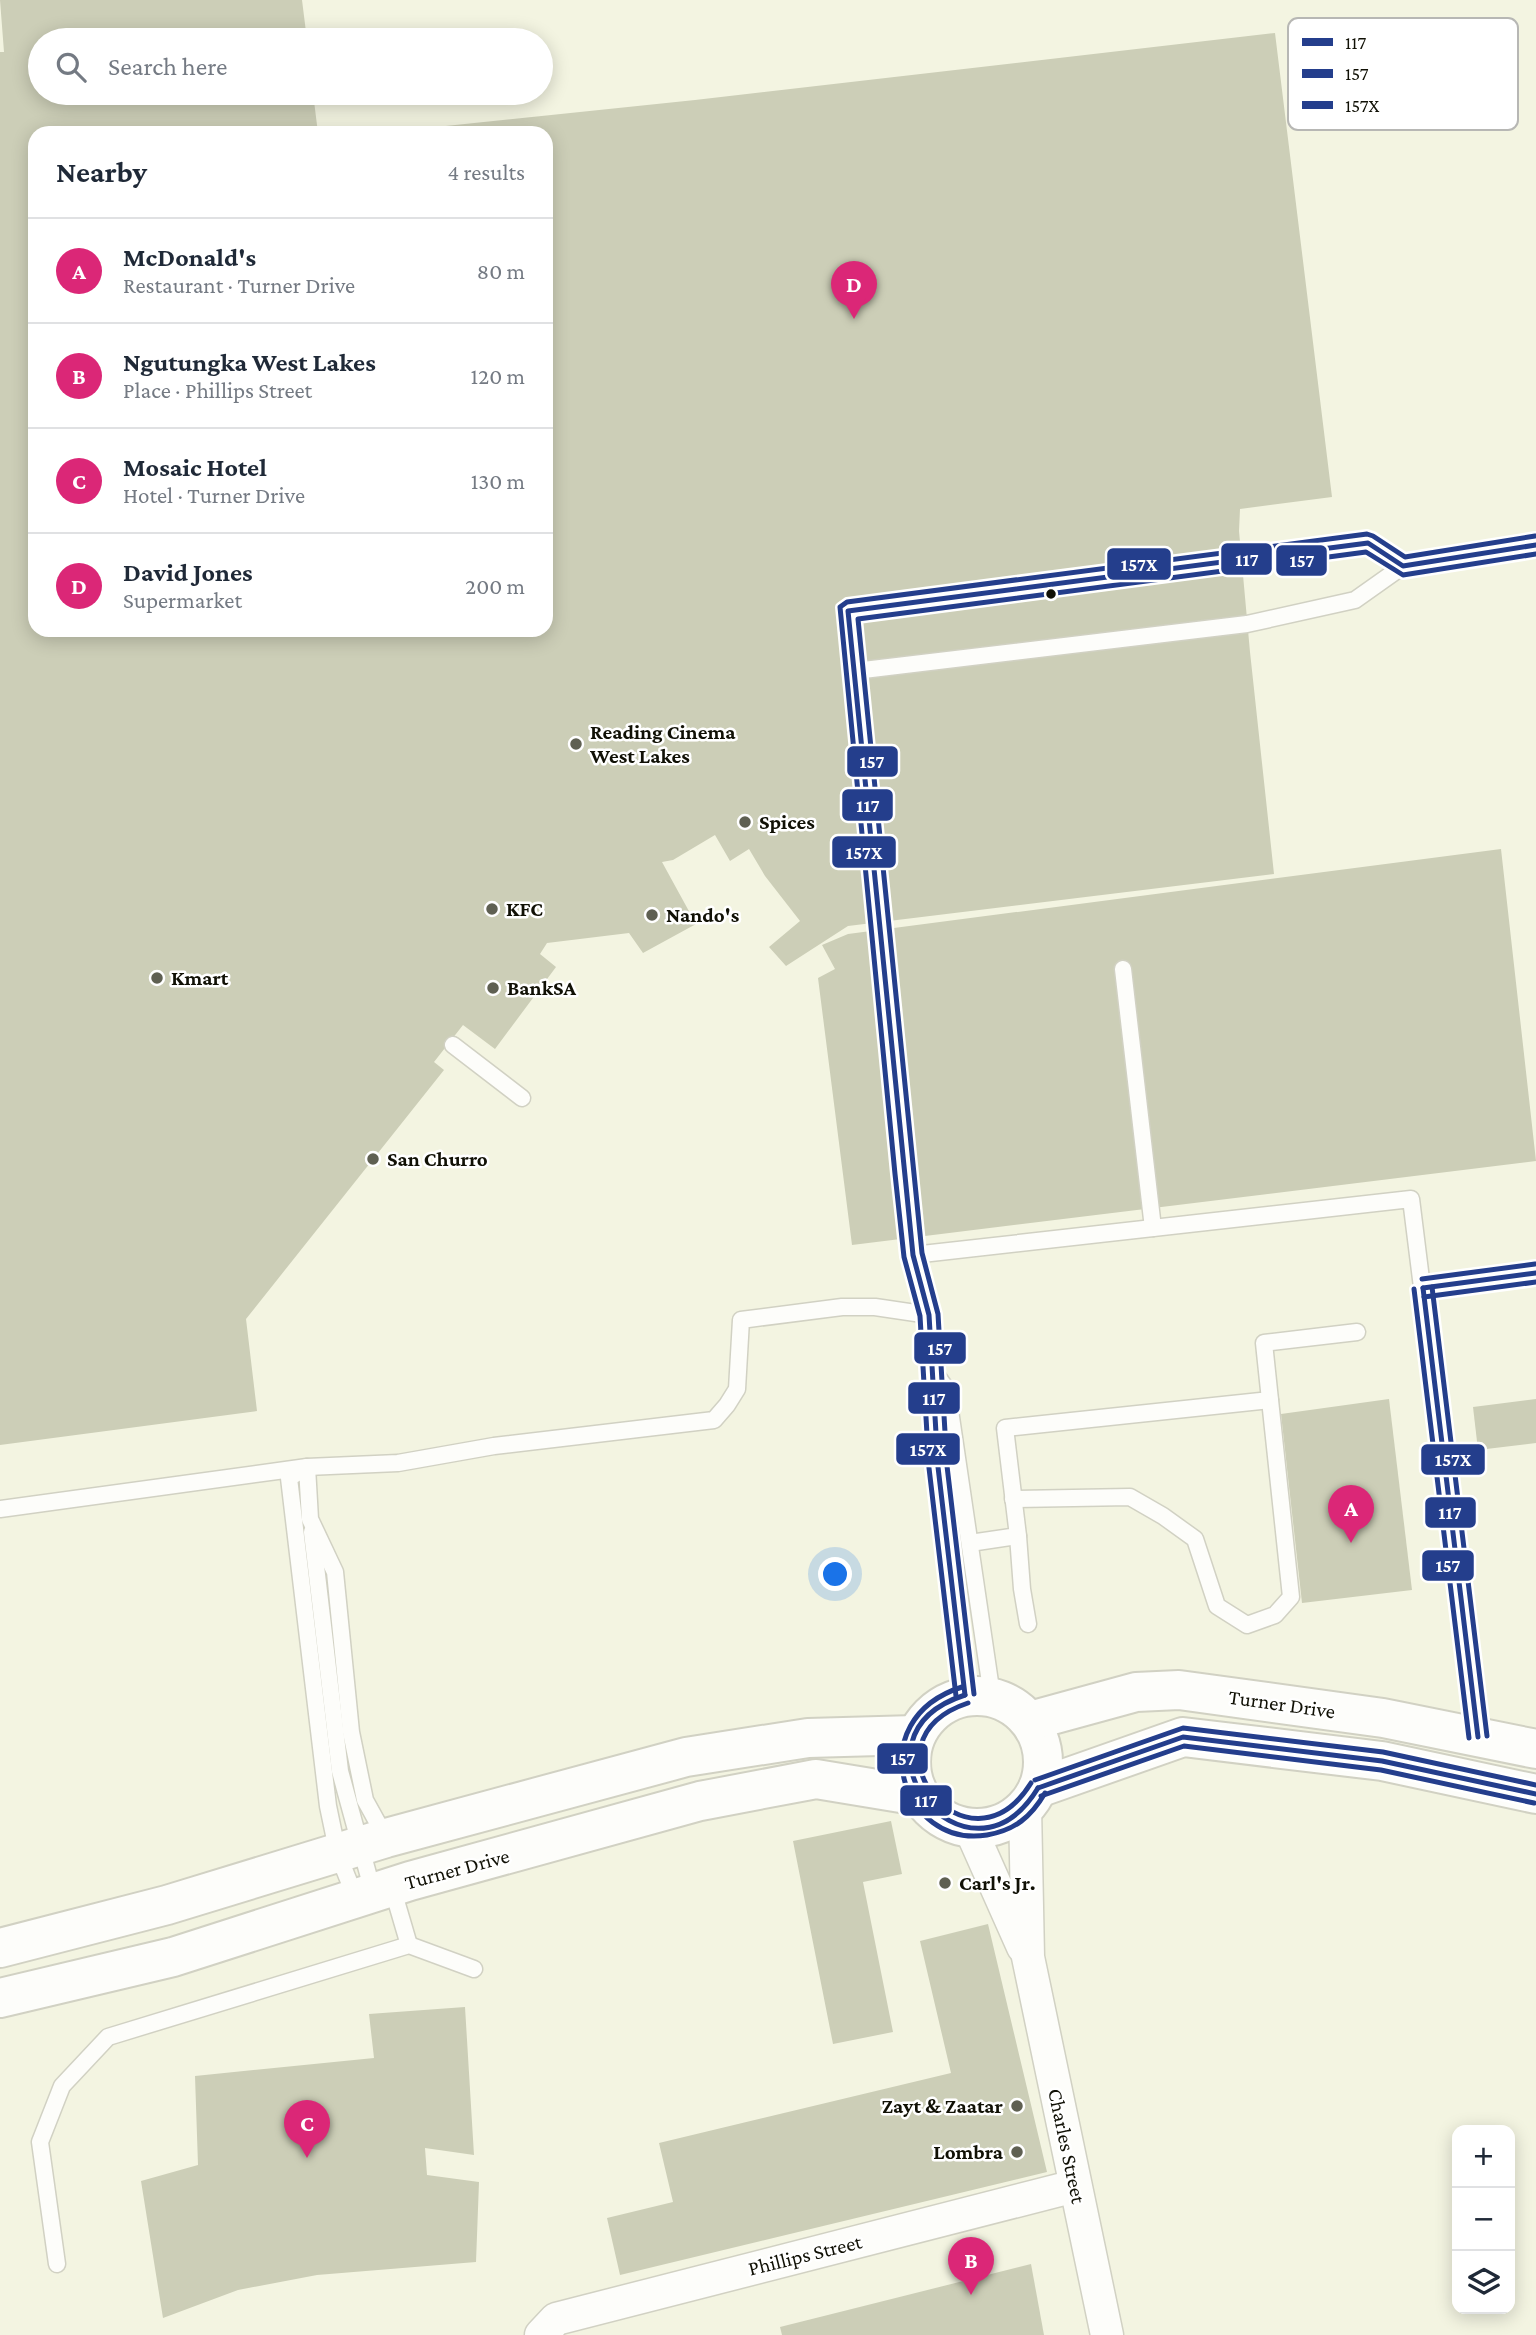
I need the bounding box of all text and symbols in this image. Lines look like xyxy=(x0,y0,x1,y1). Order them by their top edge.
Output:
legend xyxy=(1288,18,1518,130)
search box xyxy=(28,28,553,105)
text: 117 xyxy=(1345,32,1367,53)
icon: search xyxy=(52,48,90,86)
text: Search here xyxy=(108,52,227,81)
text: 157 xyxy=(1345,63,1369,84)
text: 157X xyxy=(1345,95,1379,116)
text: Nearby xyxy=(56,155,147,188)
text: 4 results xyxy=(447,159,525,185)
text: McDonald's xyxy=(123,243,256,272)
text: A xyxy=(72,258,86,284)
text: 80 m xyxy=(477,258,525,284)
pin: D xyxy=(831,261,877,319)
text: Restaurant · Turner Drive xyxy=(123,272,355,298)
text: Ngutungka West Lakes xyxy=(123,348,376,377)
text: B xyxy=(72,363,86,389)
text: 120 m xyxy=(471,363,525,389)
text: Place · Phillips Street xyxy=(123,377,312,403)
text: Mosaic Hotel xyxy=(123,453,267,482)
text: C xyxy=(72,468,86,494)
text: 130 m xyxy=(471,468,525,494)
text: Hotel · Turner Drive xyxy=(123,482,305,508)
line badge: 117 xyxy=(1220,542,1273,576)
line badge: 157 xyxy=(1275,544,1328,577)
line badge: 157X xyxy=(1106,547,1172,581)
text: 117 xyxy=(1235,549,1259,570)
text: 157 xyxy=(1289,550,1315,571)
text: 157X xyxy=(1121,554,1158,575)
text: David Jones xyxy=(123,558,253,587)
text: D xyxy=(71,573,87,599)
text: 200 m xyxy=(465,573,525,599)
text: Supermarket xyxy=(123,587,242,613)
unlabelled marker xyxy=(1044,587,1058,601)
place label: Reading Cinema West Lakes xyxy=(589,720,736,768)
marker: Reading Cinema West Lakes xyxy=(568,736,584,752)
line badge: 157 xyxy=(846,745,899,778)
text: 157 xyxy=(859,751,885,772)
line badge: 117 xyxy=(841,788,894,822)
text: 117 xyxy=(856,795,880,816)
place label: Spices xyxy=(759,810,815,834)
marker: Spices xyxy=(737,814,753,830)
line badge: 157X xyxy=(831,835,897,869)
text: 157X xyxy=(846,842,883,863)
place label: KFC xyxy=(506,897,543,921)
marker: KFC xyxy=(484,901,500,917)
place label: Nando's xyxy=(666,903,740,927)
marker: Nando's xyxy=(644,907,660,923)
place label: Kmart xyxy=(171,966,229,990)
marker: Kmart xyxy=(149,970,165,986)
place label: BankSA xyxy=(507,976,577,1000)
marker: BankSA xyxy=(485,980,501,996)
place label: San Churro xyxy=(387,1147,488,1171)
marker: San Churro xyxy=(365,1151,381,1167)
line badge: 157 xyxy=(913,1331,967,1365)
text: 157 xyxy=(927,1338,953,1359)
line badge: 117 xyxy=(907,1381,961,1415)
text: 117 xyxy=(922,1388,946,1409)
line badge: 157X xyxy=(895,1432,961,1466)
text: 157X xyxy=(910,1439,947,1460)
line badge: 157X xyxy=(1420,1443,1486,1476)
text: 157X xyxy=(1435,1449,1472,1470)
pin: A xyxy=(1328,1485,1374,1543)
line badge: 117 xyxy=(1424,1496,1477,1529)
text: 117 xyxy=(1438,1502,1462,1523)
line badge: 157 xyxy=(1421,1549,1475,1582)
text: 157 xyxy=(1435,1555,1461,1576)
your location xyxy=(818,1557,852,1591)
street label: Turner Drive xyxy=(1227,1685,1337,1723)
line badge: 157 xyxy=(876,1742,929,1775)
text: 157 xyxy=(890,1748,916,1769)
line badge: 117 xyxy=(899,1784,953,1817)
text: 117 xyxy=(914,1790,938,1811)
street label: Turner Drive xyxy=(402,1843,512,1895)
place label: Carl's Jr. xyxy=(959,1871,1036,1895)
marker: Carl's Jr. xyxy=(937,1875,953,1891)
street label: Charles Street xyxy=(1043,2086,1091,2207)
place label: Zayt & Zaatar xyxy=(882,2094,1004,2118)
marker: Zayt & Zaatar xyxy=(1009,2098,1025,2114)
pin: C xyxy=(284,2100,330,2158)
map controls xyxy=(1452,2125,1515,2314)
button: + xyxy=(1452,2125,1515,2188)
place label: Lombra xyxy=(933,2140,1004,2164)
marker: Lombra xyxy=(1009,2144,1025,2160)
button: − xyxy=(1452,2188,1515,2251)
street label: Phillips Street xyxy=(746,2229,865,2281)
pin: B xyxy=(948,2237,994,2295)
button: layers xyxy=(1452,2251,1515,2314)

